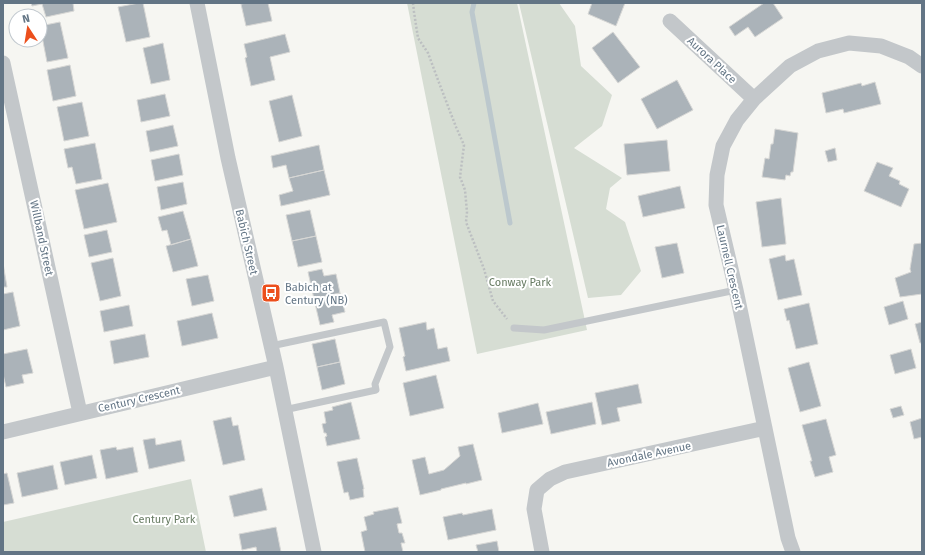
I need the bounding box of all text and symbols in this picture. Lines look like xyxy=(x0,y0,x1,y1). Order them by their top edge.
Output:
north arrow xyxy=(8,8,48,48)
text: N xyxy=(21,12,31,26)
street label: Aurora Place xyxy=(684,34,739,86)
street label: Willband Street xyxy=(27,199,56,277)
street label: Babich Street xyxy=(233,208,260,276)
street label: Laurnell Crescent xyxy=(713,224,746,311)
park label: Conway Park xyxy=(489,276,552,289)
place label: Babich at Century (NB) xyxy=(285,281,348,307)
bus stop icon: Babich at Century (NB) xyxy=(260,282,282,304)
street label: Century Crescent xyxy=(97,384,181,415)
street label: Avondale Avenue xyxy=(606,439,692,470)
park label: Century Park xyxy=(133,513,196,526)

